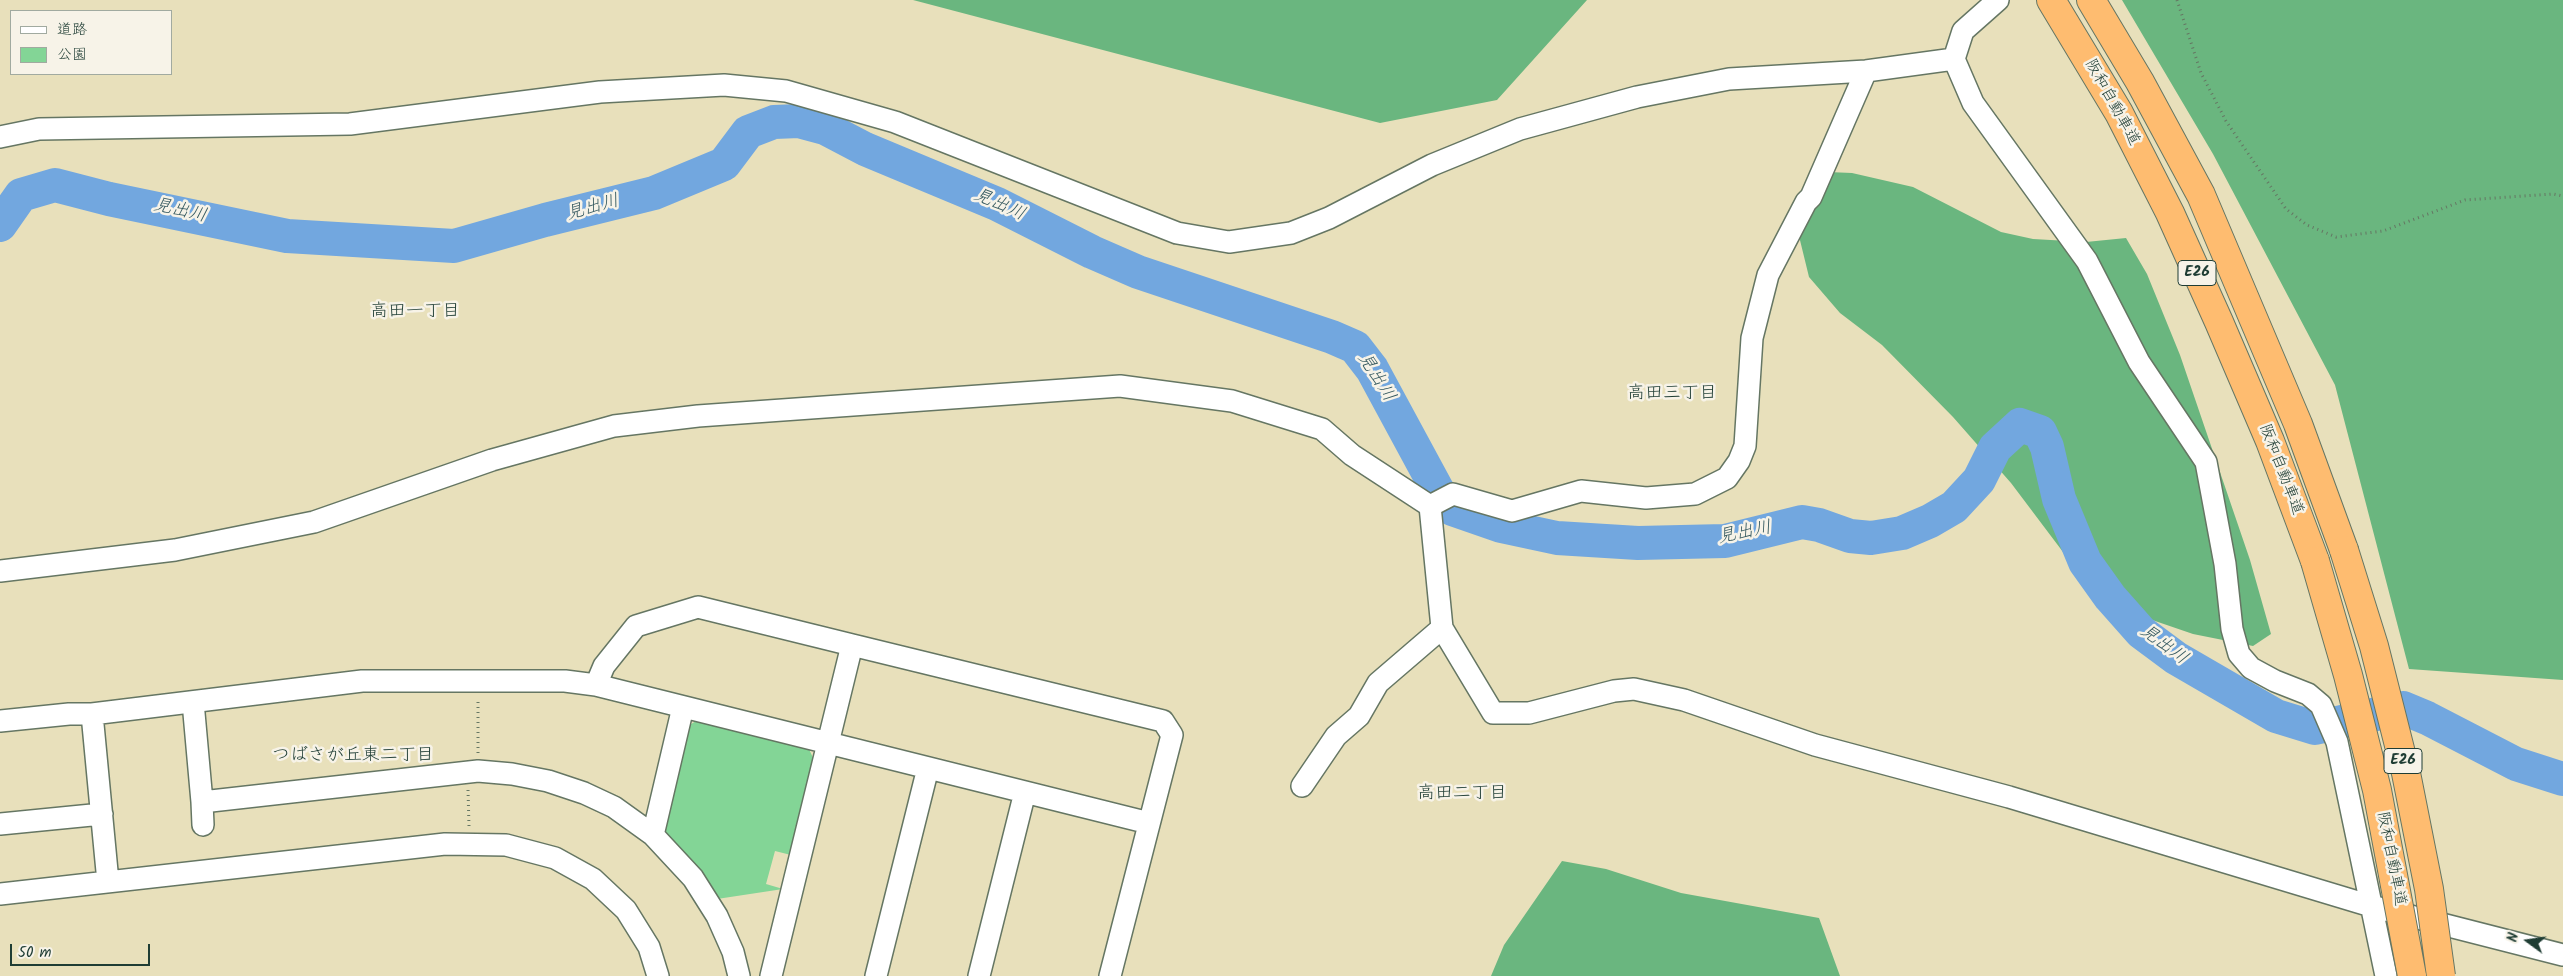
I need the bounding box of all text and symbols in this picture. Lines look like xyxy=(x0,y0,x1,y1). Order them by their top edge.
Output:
legend xyxy=(10,10,172,75)
text: 道路 xyxy=(57,18,87,42)
text: 公園 xyxy=(57,43,87,67)
street label: 阪和自動車道 xyxy=(2079,56,2143,150)
water label: 見出川 xyxy=(970,185,1028,227)
water label: 見出川 xyxy=(564,192,622,226)
water label: 見出川 xyxy=(151,195,209,229)
road number: E26 xyxy=(2178,260,2216,286)
district label: 高田一丁目 xyxy=(370,302,460,324)
water label: 見出川 xyxy=(1352,349,1398,407)
district label: 高田三丁目 xyxy=(1627,384,1717,406)
street label: 阪和自動車道 xyxy=(2254,422,2306,518)
water label: 見出川 xyxy=(1716,518,1774,550)
water label: 見出川 xyxy=(2135,621,2191,671)
district label: つばさが丘東二丁目 xyxy=(272,746,434,768)
road number: E26 xyxy=(2384,748,2422,774)
district label: 高田二丁目 xyxy=(1417,784,1507,806)
street label: 阪和自動車道 xyxy=(2371,810,2409,908)
north arrow xyxy=(2503,916,2553,966)
text: N xyxy=(2502,930,2525,944)
scale bar xyxy=(12,934,152,966)
text: 50 m xyxy=(18,941,52,965)

